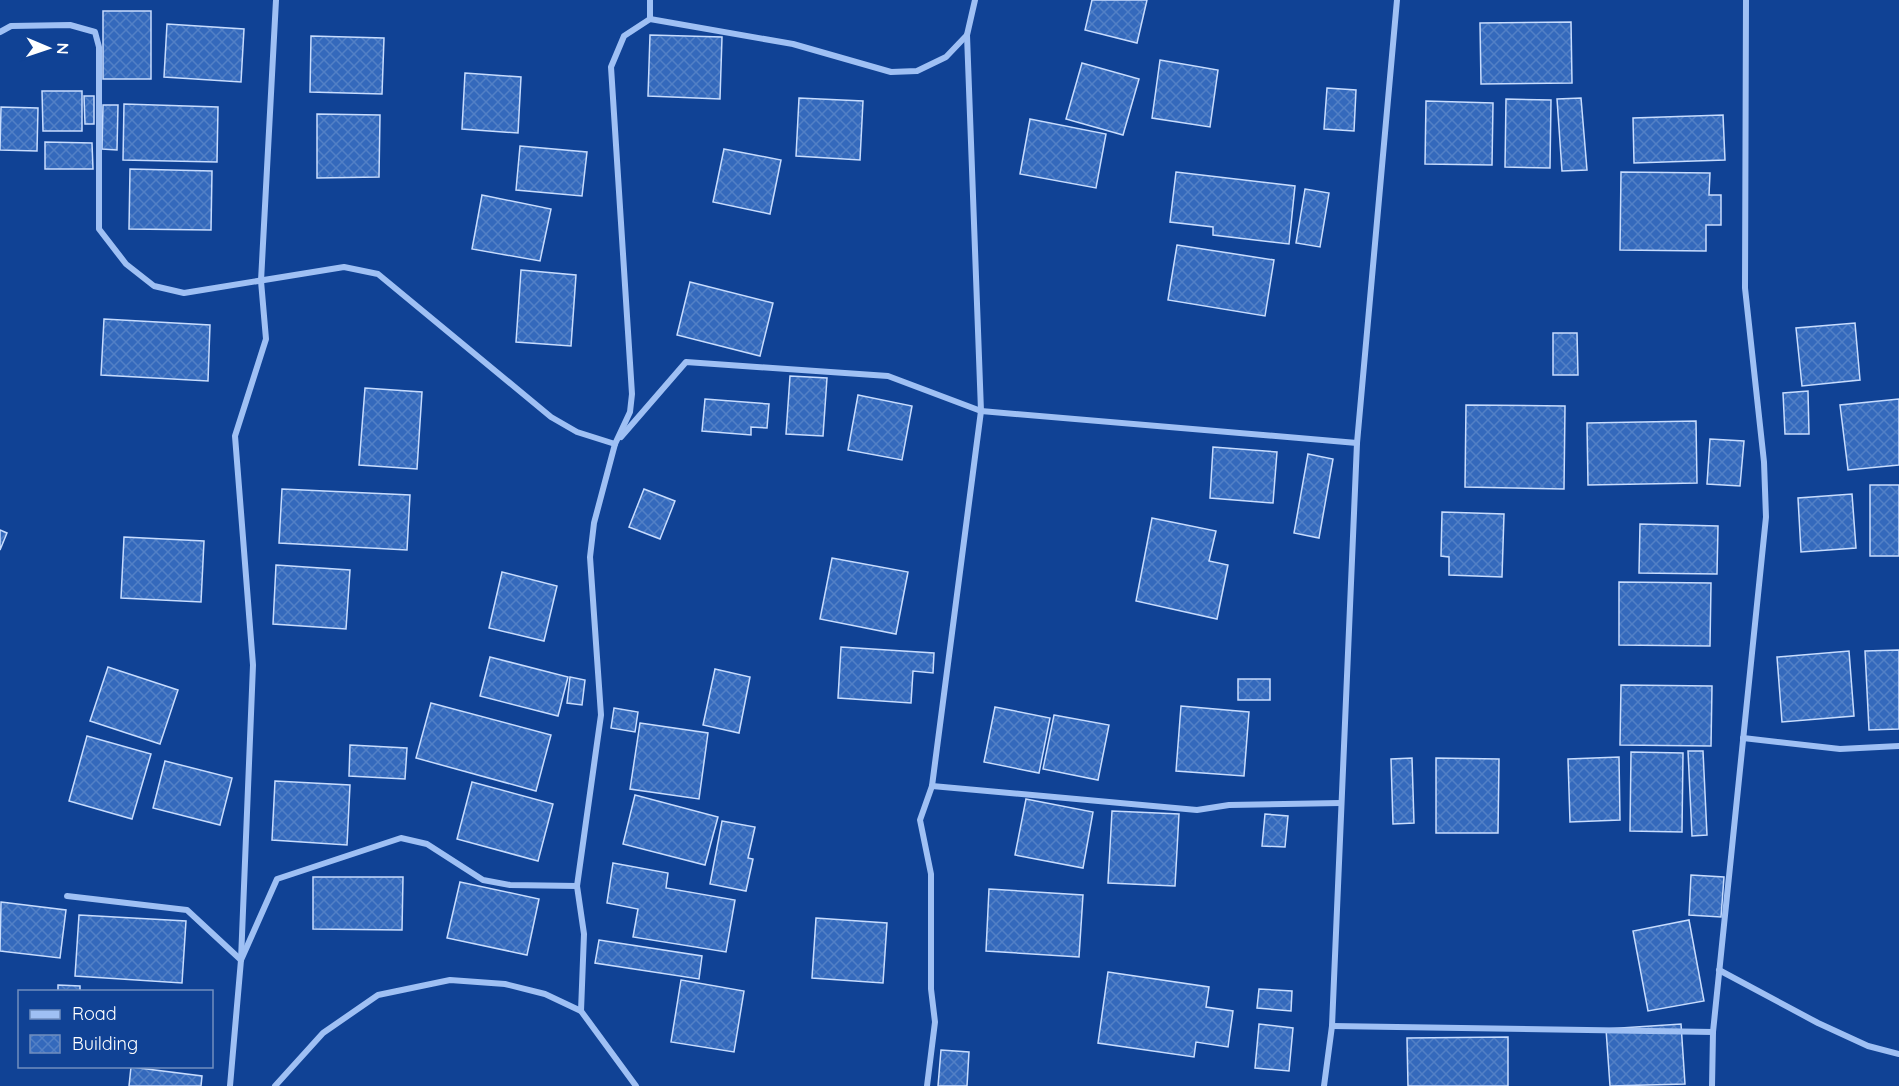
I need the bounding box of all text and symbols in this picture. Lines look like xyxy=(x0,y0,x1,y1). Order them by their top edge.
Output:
north arrow xyxy=(18,18,78,78)
text: N xyxy=(53,42,73,55)
legend xyxy=(18,990,213,1068)
text: Road xyxy=(72,1002,117,1025)
text: Building xyxy=(72,1032,138,1055)

